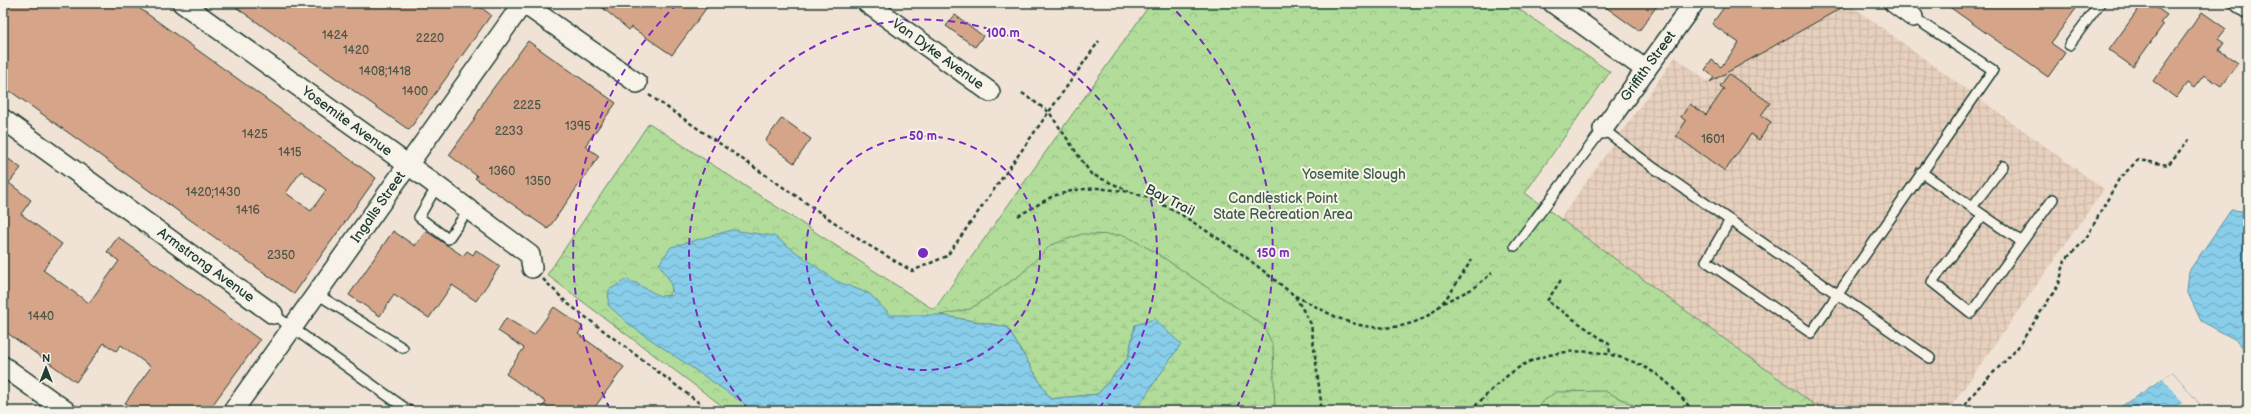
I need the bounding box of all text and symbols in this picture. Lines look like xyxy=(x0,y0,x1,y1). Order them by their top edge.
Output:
street label: Van Dyke Avenue xyxy=(889,15,987,93)
text: 100 m xyxy=(986,26,1020,41)
street label: Griffith Street xyxy=(1617,27,1680,104)
house number: 1424 xyxy=(322,28,349,43)
house number: 2220 xyxy=(416,31,444,46)
house number: 1420 xyxy=(343,43,369,58)
house number: 1408;1418 xyxy=(359,64,411,79)
street label: Yosemite Avenue xyxy=(298,82,396,160)
house number: 1400 xyxy=(402,84,428,99)
house number: 2225 xyxy=(513,98,541,113)
house number: 1395 xyxy=(565,119,591,134)
house number: 2233 xyxy=(495,124,523,139)
house number: 1425 xyxy=(242,127,268,142)
text: 50 m xyxy=(909,129,937,144)
house number: 1601 xyxy=(1701,132,1725,147)
house number: 1415 xyxy=(278,145,302,160)
house number: 1360 xyxy=(489,164,515,179)
park label: Yosemite Slough xyxy=(1301,166,1406,183)
street label: Ingalls Street xyxy=(347,167,409,246)
house number: 1350 xyxy=(525,174,551,189)
street label: Bay Trail xyxy=(1142,180,1198,220)
house number: 1420;1430 xyxy=(186,185,240,200)
park label: Candlestick Point State Recreation Area xyxy=(1213,190,1353,223)
house number: 1416 xyxy=(236,203,260,218)
street label: Armstrong Avenue xyxy=(154,224,258,306)
centre of rings xyxy=(916,246,930,260)
text: 150 m xyxy=(1257,246,1289,261)
house number: 2350 xyxy=(267,248,295,263)
house number: 1440 xyxy=(28,309,54,324)
north arrow xyxy=(26,348,66,388)
text: N xyxy=(42,352,50,365)

